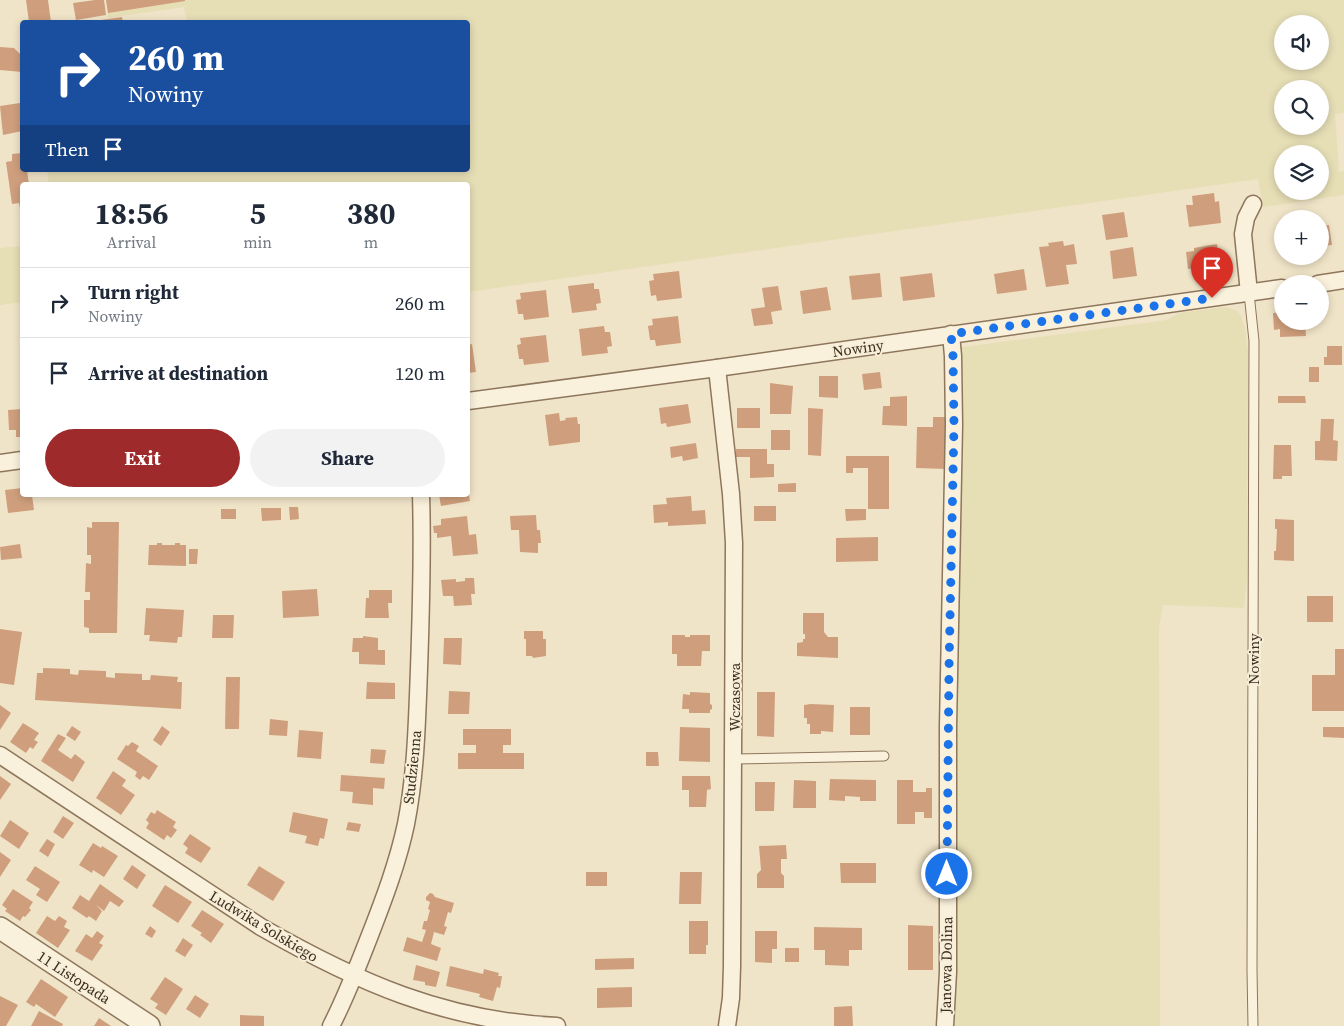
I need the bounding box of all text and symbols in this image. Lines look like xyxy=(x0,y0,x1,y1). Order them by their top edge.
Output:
map controls xyxy=(1274,15,1329,330)
button: sound xyxy=(1274,15,1329,70)
text: 260 m xyxy=(128,34,224,82)
icon: right xyxy=(45,40,110,105)
text: Nowiny xyxy=(128,79,203,109)
button: search xyxy=(1274,80,1329,135)
icon: arrive xyxy=(99,135,127,163)
text: Then xyxy=(45,136,89,162)
button: layers xyxy=(1274,145,1329,200)
text: 18:56 xyxy=(95,193,169,234)
text: 5 xyxy=(249,193,266,234)
text: 380 xyxy=(347,193,395,234)
button: + xyxy=(1274,210,1329,265)
text: Arrival xyxy=(107,231,156,253)
text: min xyxy=(243,231,272,253)
text: m xyxy=(364,231,378,253)
pin xyxy=(1191,247,1233,298)
icon: arrive xyxy=(1198,254,1226,282)
button: − xyxy=(1274,275,1329,330)
text: Turn right xyxy=(88,279,179,305)
icon: right xyxy=(45,289,73,317)
text: 260 m xyxy=(395,290,445,316)
text: Nowiny xyxy=(88,305,143,327)
street label: Nowiny xyxy=(831,334,885,362)
icon: arrive xyxy=(45,359,73,387)
text: Arrive at destination xyxy=(88,360,268,386)
text: 120 m xyxy=(395,360,445,386)
button: Exit xyxy=(45,429,240,487)
button: Share xyxy=(250,429,445,487)
street label: Nowiny xyxy=(1243,633,1264,685)
street label: Wczasowa xyxy=(724,662,745,731)
street label: Studzienna xyxy=(398,729,426,805)
position arrow xyxy=(920,847,972,899)
street label: Ludwika Solskiego xyxy=(206,885,322,967)
street label: Janowa Dolina xyxy=(935,916,957,1015)
street label: 11 Listopada xyxy=(33,945,115,1009)

